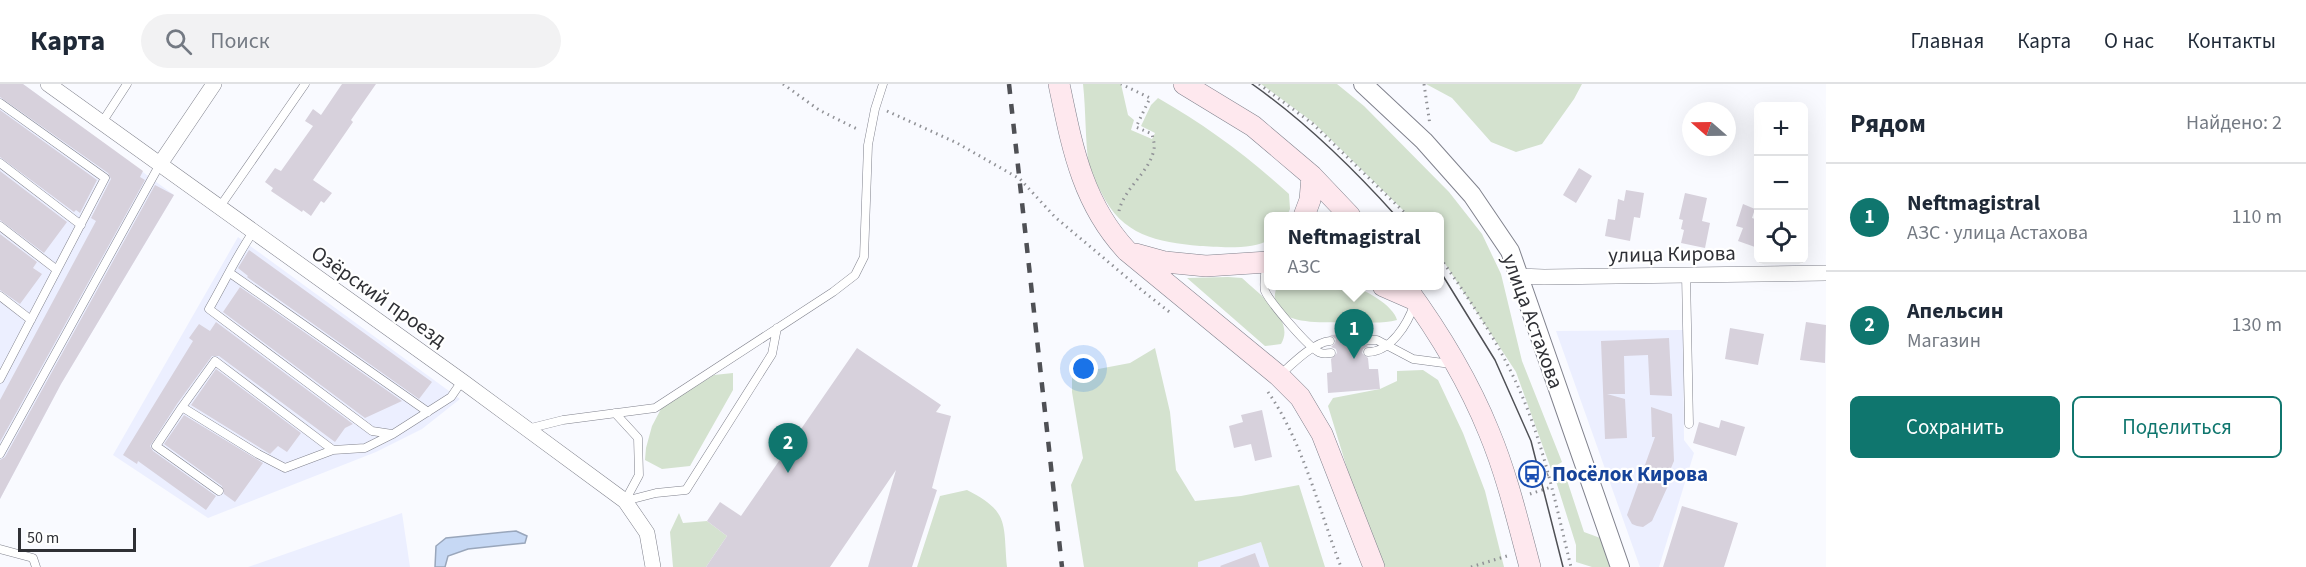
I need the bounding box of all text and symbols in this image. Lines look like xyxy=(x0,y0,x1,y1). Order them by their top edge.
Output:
search box xyxy=(141,14,561,68)
text: Карта xyxy=(30,21,105,61)
icon: search xyxy=(162,25,195,58)
text: Поиск xyxy=(210,25,270,57)
text: Главная xyxy=(1911,26,1984,56)
text: Карта xyxy=(2017,26,2071,56)
text: О нас xyxy=(2104,26,2154,56)
text: Контакты xyxy=(2187,26,2276,56)
north arrow xyxy=(1682,102,1736,156)
map controls xyxy=(1754,102,1808,264)
button: + xyxy=(1754,102,1808,156)
text: Рядом xyxy=(1850,105,1926,142)
text: Найдено: 2 xyxy=(2186,109,2282,137)
button: − xyxy=(1754,156,1808,210)
text: Neftmagistral xyxy=(1907,187,2040,219)
text: 1 xyxy=(1864,203,1875,231)
text: 110 m xyxy=(2232,203,2282,231)
button: locate xyxy=(1754,210,1808,264)
popup xyxy=(1264,212,1444,290)
text: АЗС · улица Астахова xyxy=(1907,219,2088,247)
text: Neftmagistral xyxy=(1287,221,1421,253)
street label: Озёрский проезд xyxy=(305,238,453,354)
street label: улица Кирова xyxy=(1608,238,1736,270)
street label: улица Астахова xyxy=(1495,249,1571,393)
text: АЗС xyxy=(1287,253,1321,281)
text: Апельсин xyxy=(1907,295,2004,327)
pin: 1 xyxy=(1334,310,1374,359)
text: 2 xyxy=(1864,311,1875,339)
text: 130 m xyxy=(2232,311,2282,339)
text: Магазин xyxy=(1907,327,1981,355)
your location xyxy=(1069,354,1098,383)
button: Сохранить xyxy=(1850,396,2060,458)
button: Поделиться xyxy=(2072,396,2282,458)
pin: 2 xyxy=(768,424,808,473)
bus stop icon: Посёлок Кирова xyxy=(1517,459,1547,489)
place label: Посёлок Кирова xyxy=(1552,459,1708,489)
scale bar xyxy=(18,525,136,552)
text: 50 m xyxy=(27,527,59,549)

